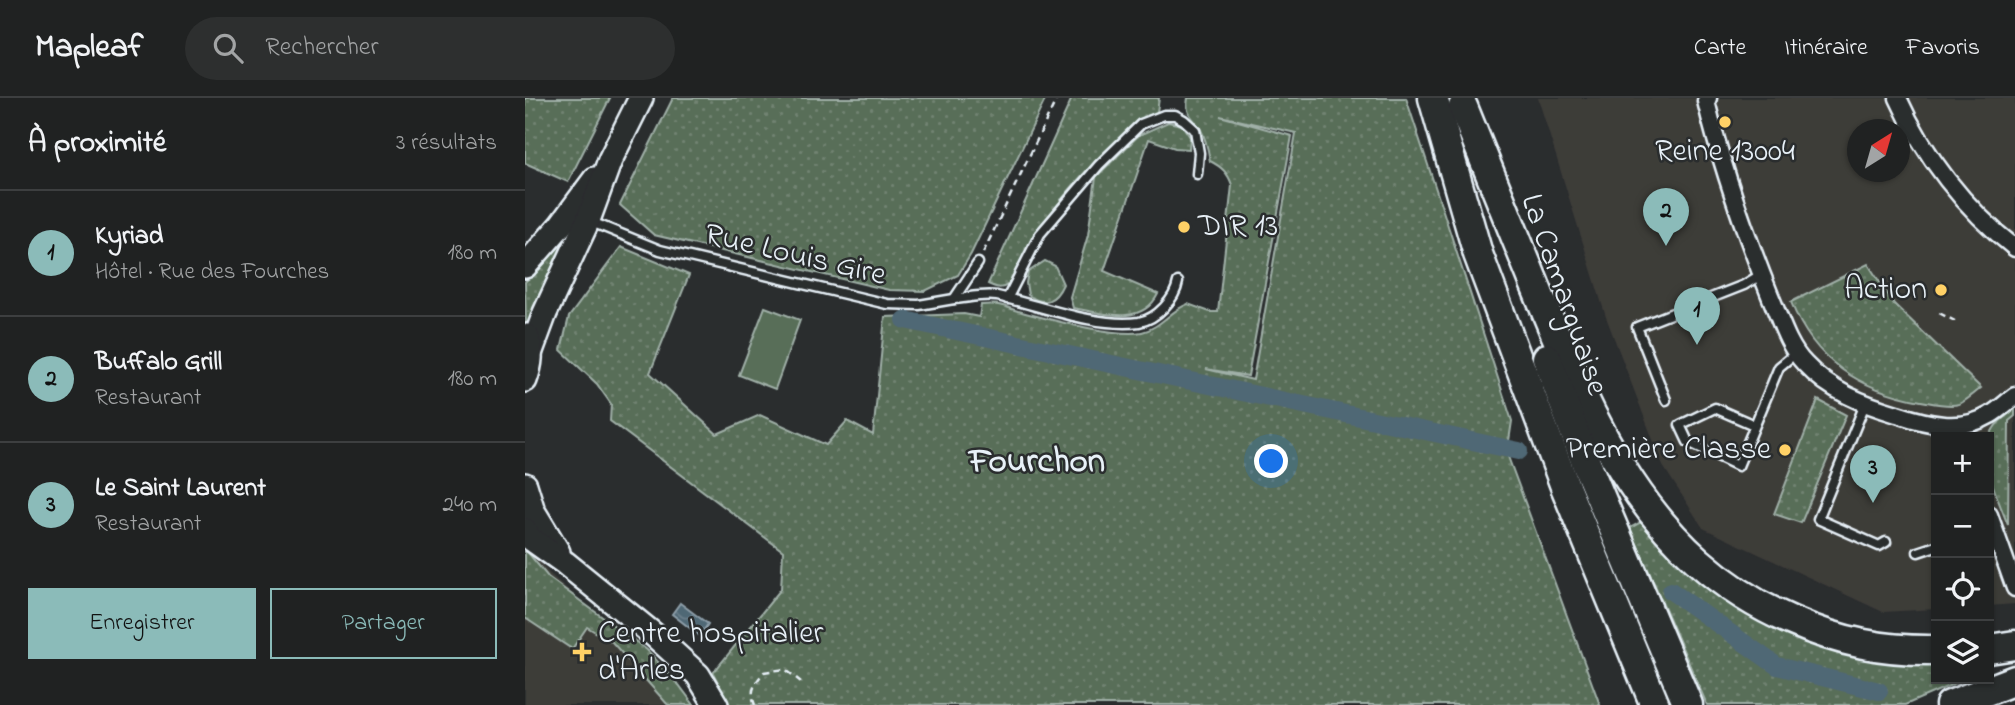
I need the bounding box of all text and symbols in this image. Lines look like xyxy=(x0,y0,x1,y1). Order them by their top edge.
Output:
search box xyxy=(185,17,675,80)
text: Mapleaf xyxy=(35,24,143,72)
icon: search xyxy=(209,29,247,67)
text: Rechercher xyxy=(265,29,379,67)
text: Carte xyxy=(1694,31,1746,66)
text: Itinéraire xyxy=(1784,31,1868,66)
text: Favoris xyxy=(1906,31,1980,66)
marker: Reine 13004 xyxy=(1717,114,1733,130)
north arrow xyxy=(1847,119,1910,182)
text: À proximité xyxy=(28,122,166,166)
text: 3 résultats xyxy=(396,127,497,160)
place label: Reine 13004 xyxy=(1655,129,1795,176)
street label: La Camarguaise xyxy=(1507,188,1620,403)
pin: 2 xyxy=(1643,188,1689,246)
place label: DIR 13 xyxy=(1197,204,1278,251)
street label: Rue Louis Gire xyxy=(700,212,891,300)
text: Kyriad xyxy=(95,218,163,256)
marker: DIR 13 xyxy=(1176,219,1192,235)
text: 1 xyxy=(47,237,55,270)
text: 180 m xyxy=(448,237,497,270)
text: Hôtel · Rue des Fourches xyxy=(95,256,329,289)
place label: Action xyxy=(1844,267,1927,314)
marker: Action xyxy=(1933,282,1949,298)
pin: 1 xyxy=(1674,287,1720,345)
text: Buffalo Grill xyxy=(95,344,222,382)
text: 2 xyxy=(45,363,57,396)
text: 180 m xyxy=(448,363,497,396)
text: Restaurant xyxy=(95,382,202,415)
place label: Première Classe xyxy=(1566,427,1772,474)
map controls xyxy=(1931,432,1994,684)
button: + xyxy=(1931,432,1994,495)
district label: Fourchon xyxy=(967,437,1105,488)
marker: Première Classe xyxy=(1777,442,1793,458)
your location xyxy=(1254,444,1288,478)
pin: 3 xyxy=(1850,445,1896,503)
text: Le Saint Laurent xyxy=(95,470,266,508)
text: 3 xyxy=(46,489,56,522)
text: 240 m xyxy=(443,489,497,522)
button: − xyxy=(1931,495,1994,558)
text: Restaurant xyxy=(95,508,202,541)
button: locate xyxy=(1931,558,1994,621)
button: Enregistrer xyxy=(28,588,256,659)
button: Partager xyxy=(270,588,497,659)
place label: Centre hospitalier d'Arles xyxy=(598,611,823,695)
button: layers xyxy=(1931,621,1994,684)
marker: Centre hospitalier d'Arles xyxy=(572,642,592,662)

